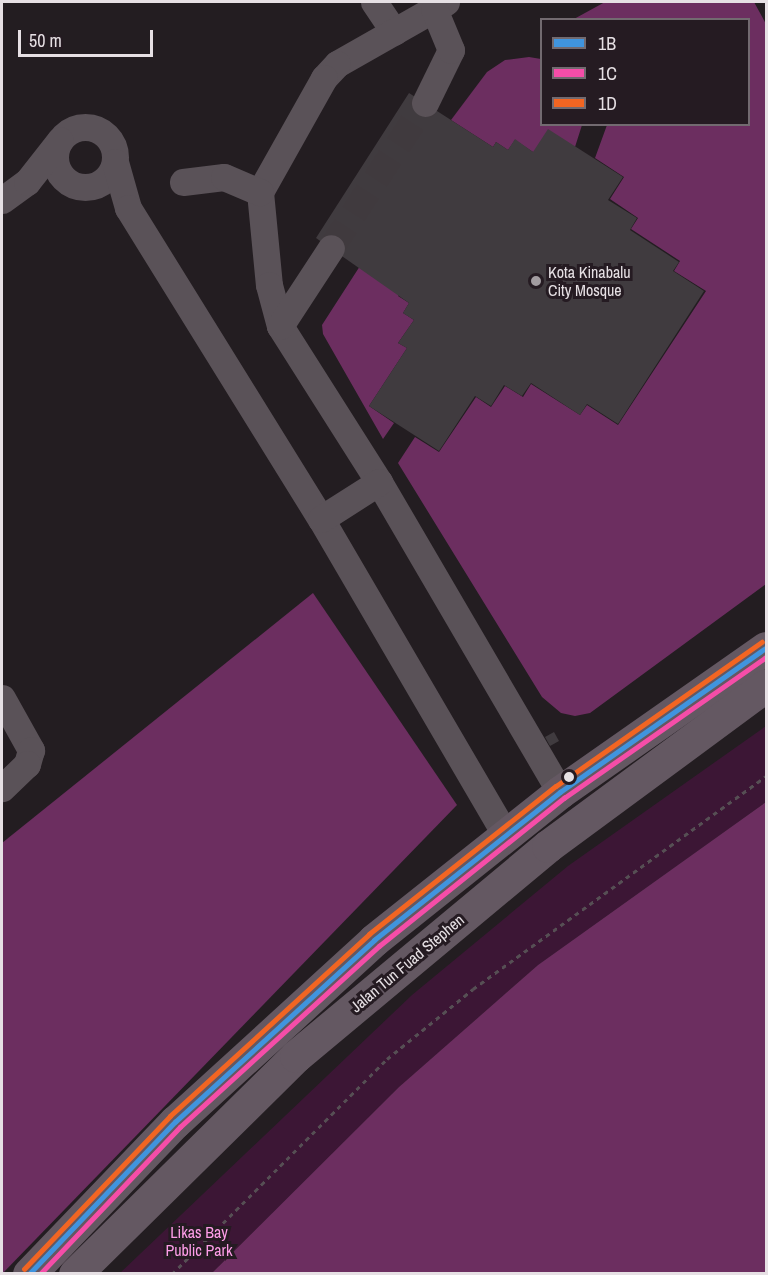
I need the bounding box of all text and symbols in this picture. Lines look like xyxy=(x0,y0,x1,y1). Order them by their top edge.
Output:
scale bar xyxy=(21,18,156,56)
legend xyxy=(540,18,750,126)
text: 50 m xyxy=(29,28,62,53)
text: 1B xyxy=(598,31,616,56)
text: 1C xyxy=(598,61,617,86)
text: 1D xyxy=(598,91,617,116)
place label: Kota Kinabalu City Mosque xyxy=(548,262,630,300)
marker: Kota Kinabalu City Mosque xyxy=(529,274,543,288)
unlabelled marker xyxy=(563,771,575,783)
street label: Jalan Tun Fuad Stephen xyxy=(346,910,468,1016)
park label: Likas Bay Public Park xyxy=(165,1222,233,1260)

